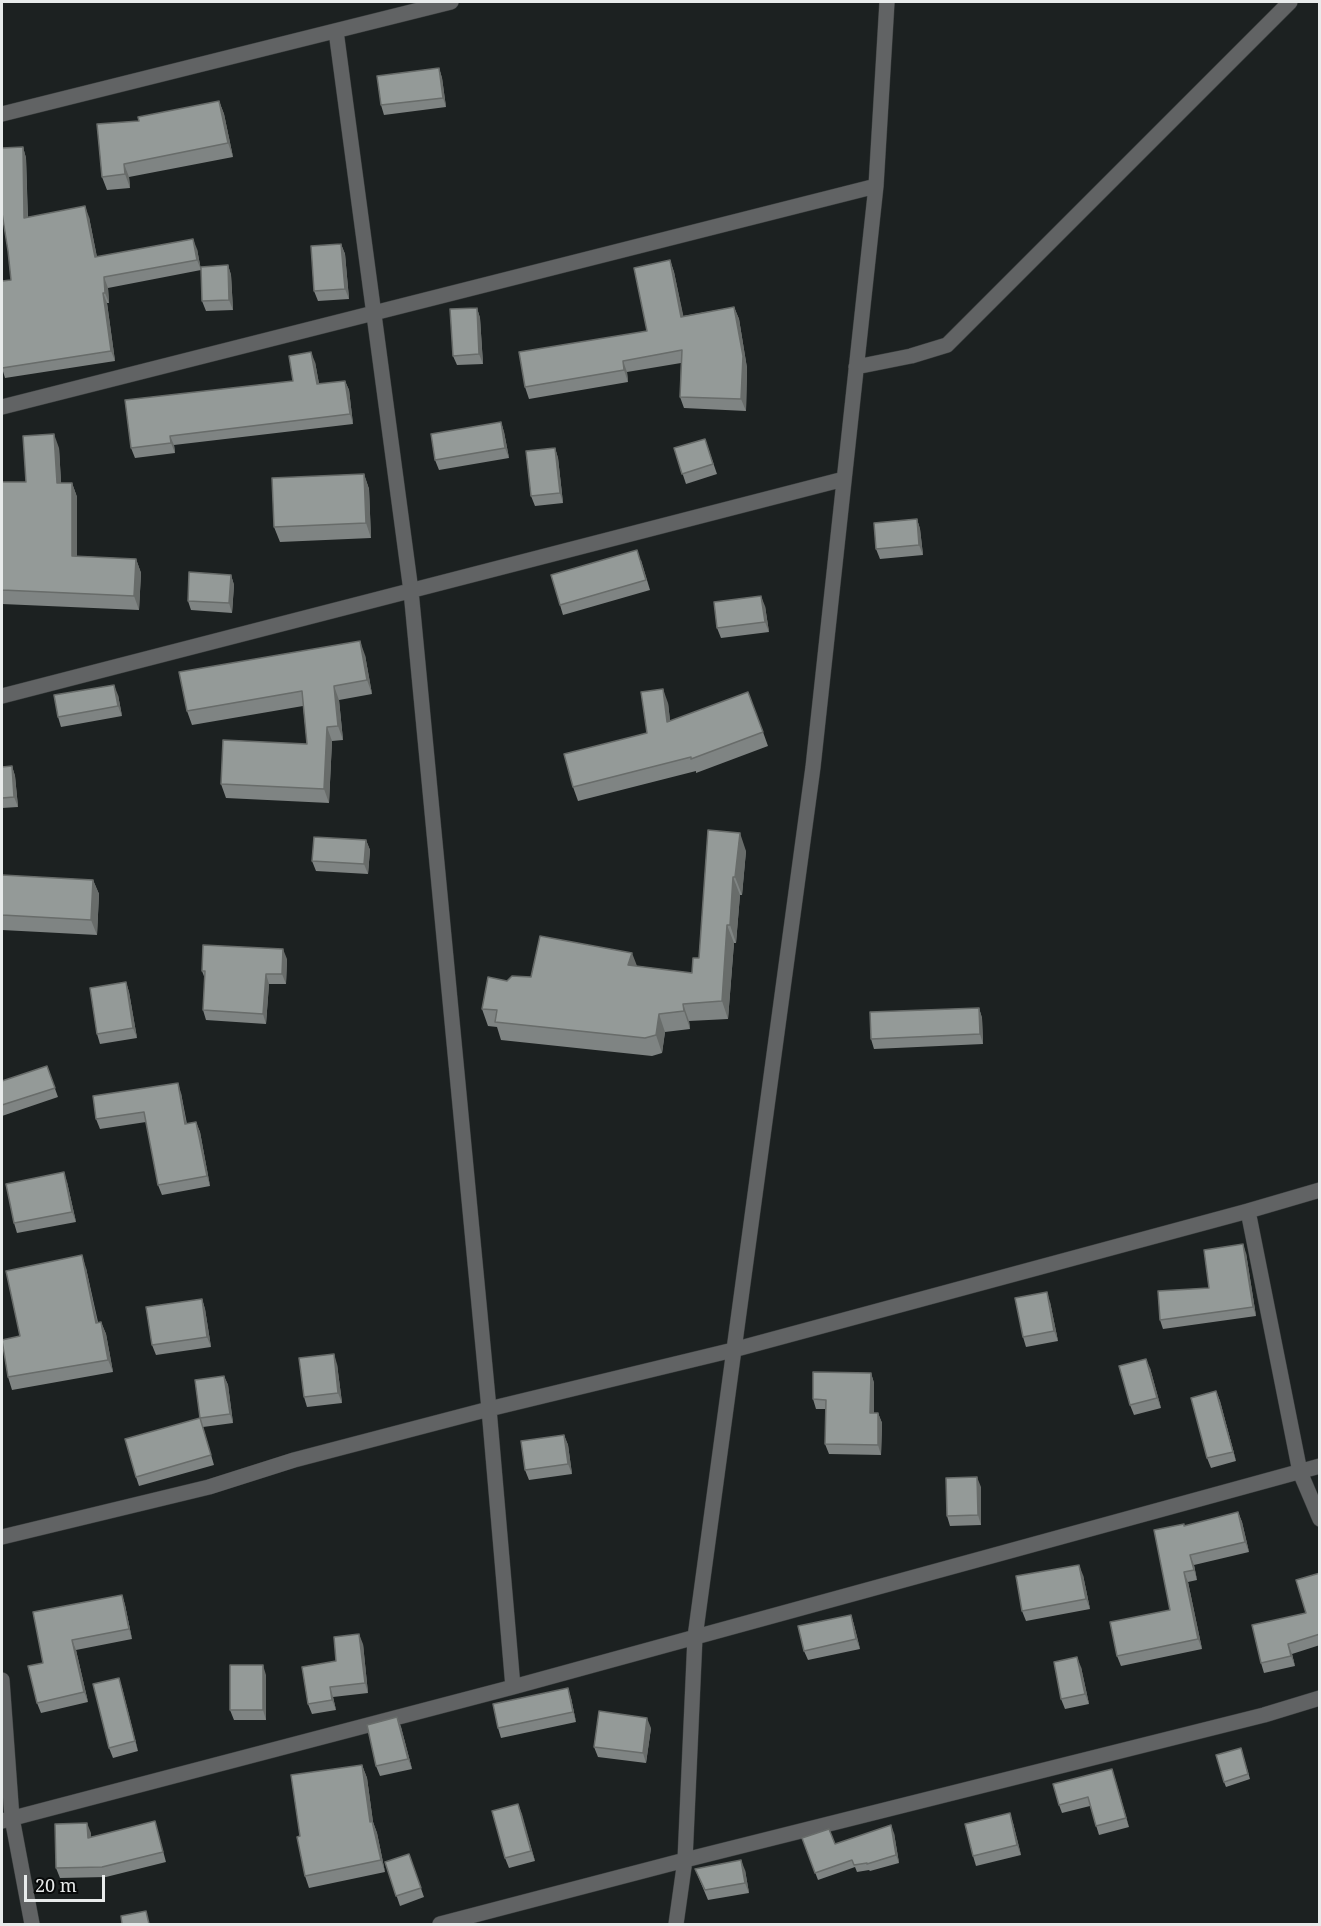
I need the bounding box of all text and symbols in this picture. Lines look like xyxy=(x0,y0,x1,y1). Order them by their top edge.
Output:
scale bar xyxy=(27,1863,108,1901)
text: 20 m xyxy=(35,1873,77,1897)

